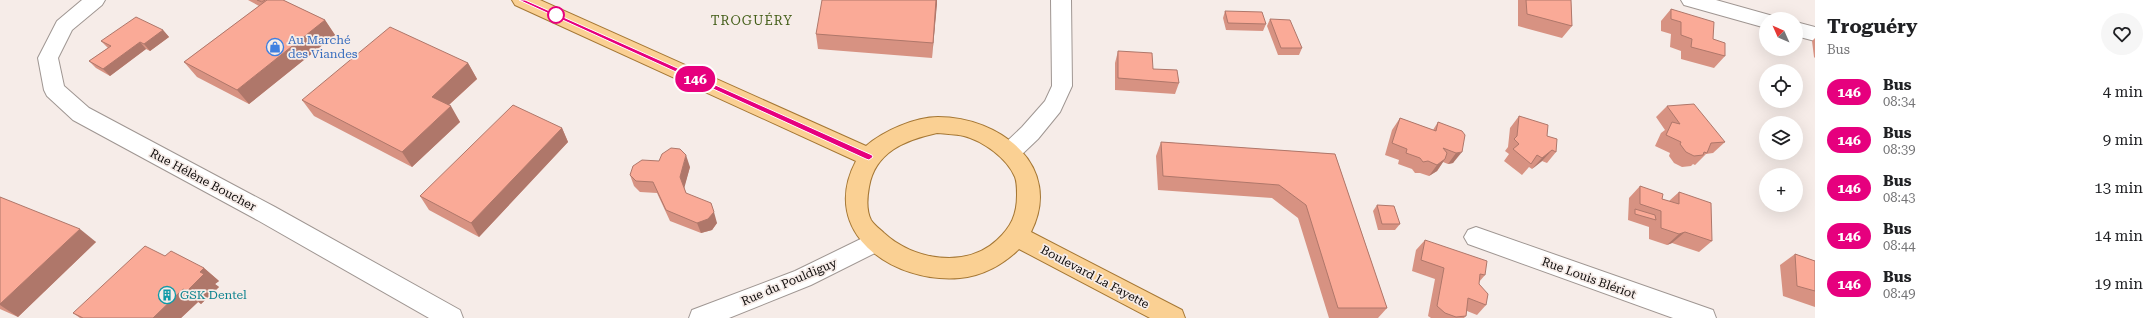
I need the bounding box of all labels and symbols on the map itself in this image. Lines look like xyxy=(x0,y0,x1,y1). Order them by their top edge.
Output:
unlabelled marker xyxy=(547,6,565,24)
district label: TROGUÉRY xyxy=(711,12,793,28)
north arrow xyxy=(1759,12,1803,56)
place label: Au Marché des Viandes xyxy=(288,33,358,61)
shop icon: Au Marché des Viandes xyxy=(265,37,285,57)
line badge: 146 xyxy=(672,66,718,92)
street label: Rue Hélène Boucher xyxy=(148,146,258,214)
street label: Boulevard La Fayette xyxy=(1038,242,1152,312)
street label: Rue Louis Blériot xyxy=(1540,254,1638,302)
street label: Rue du Pouldiguy xyxy=(739,255,840,308)
building icon: GSK Dentel xyxy=(157,285,177,305)
place label: GSK Dentel xyxy=(180,288,247,302)

